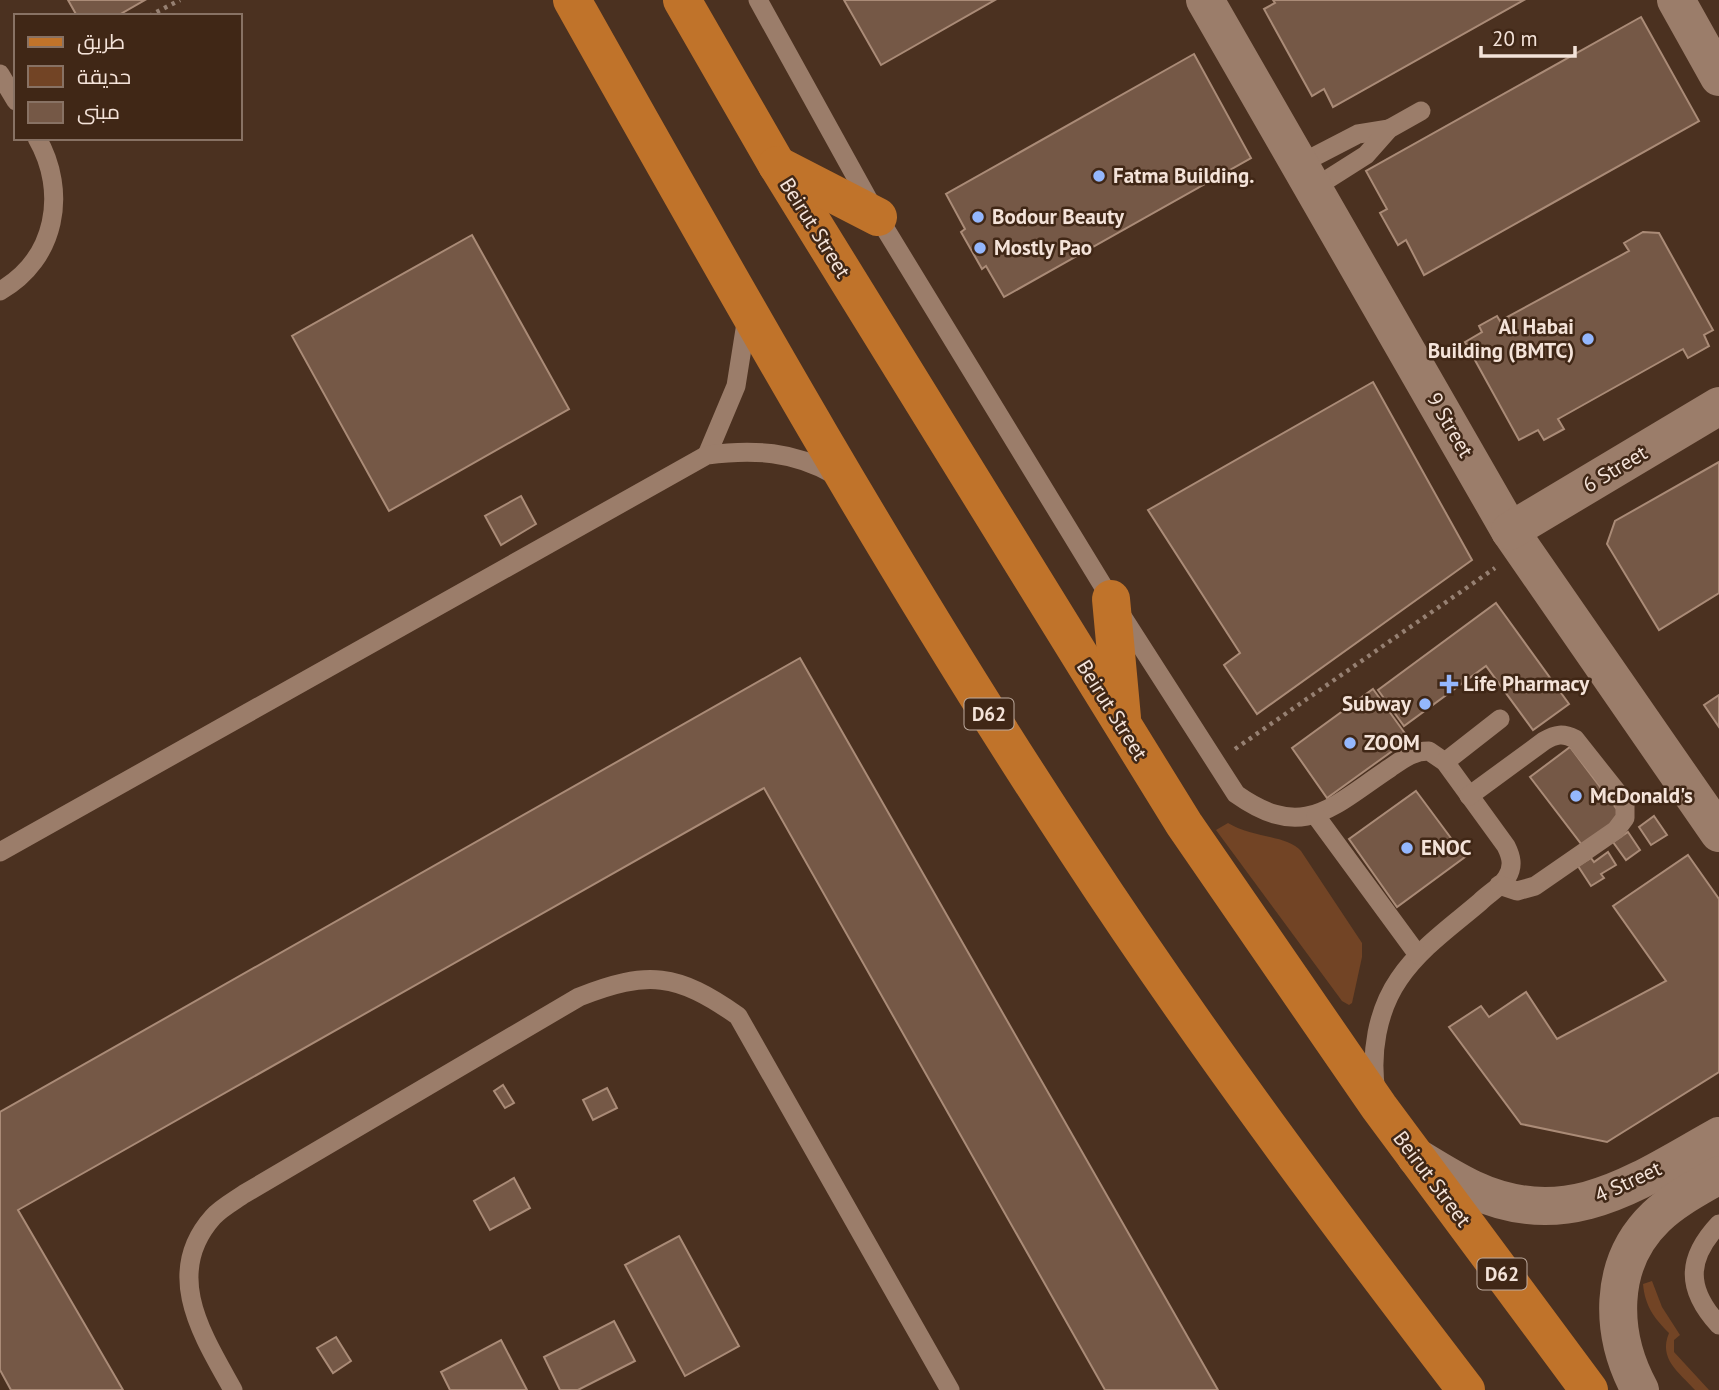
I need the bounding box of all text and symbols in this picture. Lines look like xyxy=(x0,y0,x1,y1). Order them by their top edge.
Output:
legend xyxy=(14,14,242,140)
scale bar xyxy=(1481,14,1576,58)
text: 20 m xyxy=(1492,25,1538,52)
text: طريق xyxy=(77,28,125,55)
text: حديقة xyxy=(77,63,131,90)
text: مبنى xyxy=(77,98,120,125)
place label: Fatma Building. xyxy=(1113,162,1254,189)
marker: Fatma Building. xyxy=(1091,168,1107,184)
street label: Beirut Street xyxy=(774,173,857,283)
place label: Bodour Beauty xyxy=(992,203,1125,230)
marker: Bodour Beauty xyxy=(970,209,986,225)
place label: Mostly Pao xyxy=(994,234,1092,261)
marker: Mostly Pao xyxy=(972,240,988,256)
place label: Al Habai Building (BMTC) xyxy=(1428,313,1574,364)
marker: Al Habai Building (BMTC) xyxy=(1580,331,1596,347)
street label: 9 Street xyxy=(1421,387,1480,462)
street label: 6 Street xyxy=(1577,439,1652,498)
street label: Beirut Street xyxy=(1071,655,1154,765)
place label: Life Pharmacy xyxy=(1463,670,1590,697)
marker: Life Pharmacy xyxy=(1441,676,1457,692)
place label: Subway xyxy=(1342,690,1412,717)
marker: Subway xyxy=(1417,696,1433,712)
road number: D62 xyxy=(964,698,1014,730)
place label: ZOOM xyxy=(1364,729,1420,756)
marker: ZOOM xyxy=(1342,735,1358,751)
place label: McDonald's xyxy=(1590,782,1693,809)
marker: McDonald's xyxy=(1568,788,1584,804)
place label: ENOC xyxy=(1421,834,1472,861)
marker: ENOC xyxy=(1399,840,1415,856)
street label: Beirut Street xyxy=(1387,1125,1477,1232)
street label: 4 Street xyxy=(1590,1154,1666,1209)
road number: D62 xyxy=(1478,1258,1526,1290)

